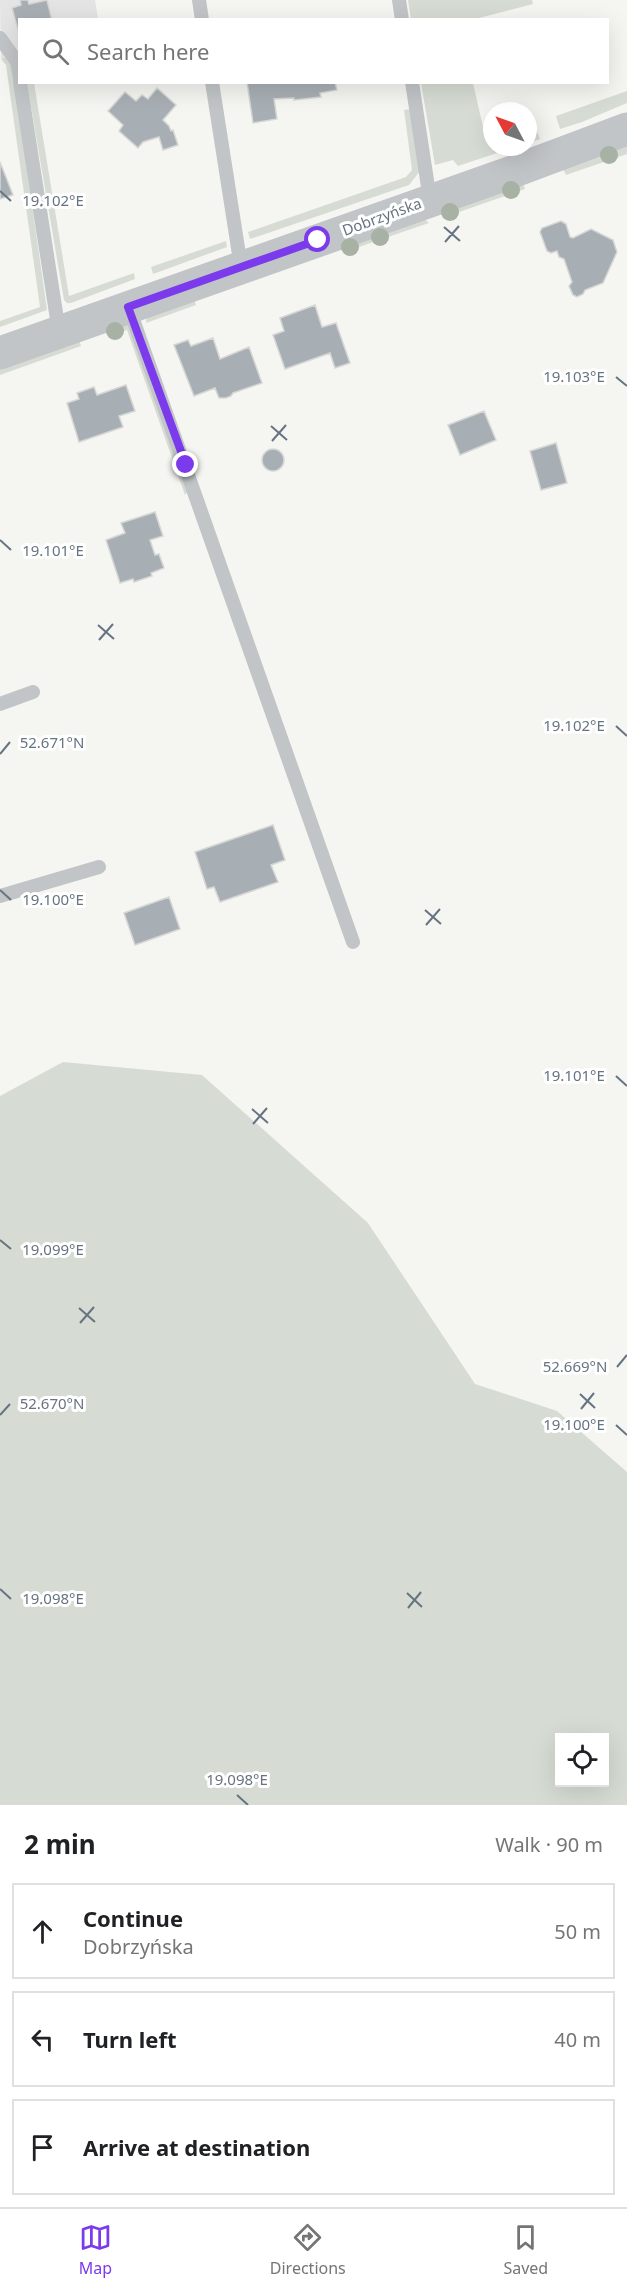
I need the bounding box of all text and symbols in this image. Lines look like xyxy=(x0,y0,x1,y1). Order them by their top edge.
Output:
search box xyxy=(18,18,609,84)
icon: search xyxy=(39,35,72,68)
text: Search here xyxy=(87,36,209,66)
north arrow xyxy=(483,102,537,156)
text: 19.102°E xyxy=(22,190,84,210)
street label: Dobrzyńska xyxy=(339,192,424,240)
route start xyxy=(304,226,330,252)
text: 19.103°E xyxy=(543,366,605,386)
route end xyxy=(172,451,198,477)
text: 19.101°E xyxy=(22,540,84,560)
text: 19.102°E xyxy=(543,715,605,735)
text: 52.671°N xyxy=(20,732,84,752)
text: 19.100°E xyxy=(22,889,84,909)
text: 19.101°E xyxy=(543,1065,605,1085)
text: 19.099°E xyxy=(22,1239,84,1259)
text: 52.669°N xyxy=(543,1356,607,1376)
text: 52.670°N xyxy=(20,1393,84,1413)
text: 19.100°E xyxy=(543,1414,605,1434)
text: 19.098°E xyxy=(22,1588,84,1608)
map controls xyxy=(555,1733,609,1787)
button: locate xyxy=(555,1733,609,1787)
text: 19.098°E xyxy=(206,1769,268,1789)
text: 2 min xyxy=(24,1826,96,1862)
text: Walk · 90 m xyxy=(495,1831,603,1858)
text: Continue xyxy=(83,1903,183,1933)
icon: ahead xyxy=(26,1915,59,1948)
text: 50 m xyxy=(554,1918,601,1945)
text: Dobrzyńska xyxy=(83,1933,194,1960)
icon: left xyxy=(26,2023,59,2056)
text: Turn left xyxy=(83,2024,177,2054)
text: 40 m xyxy=(554,2026,601,2053)
icon: arrive xyxy=(26,2131,59,2164)
text: Arrive at destination xyxy=(83,2132,310,2162)
tab: Map xyxy=(79,2221,112,2279)
tab: Directions xyxy=(270,2221,346,2279)
tab: Saved xyxy=(503,2221,548,2279)

